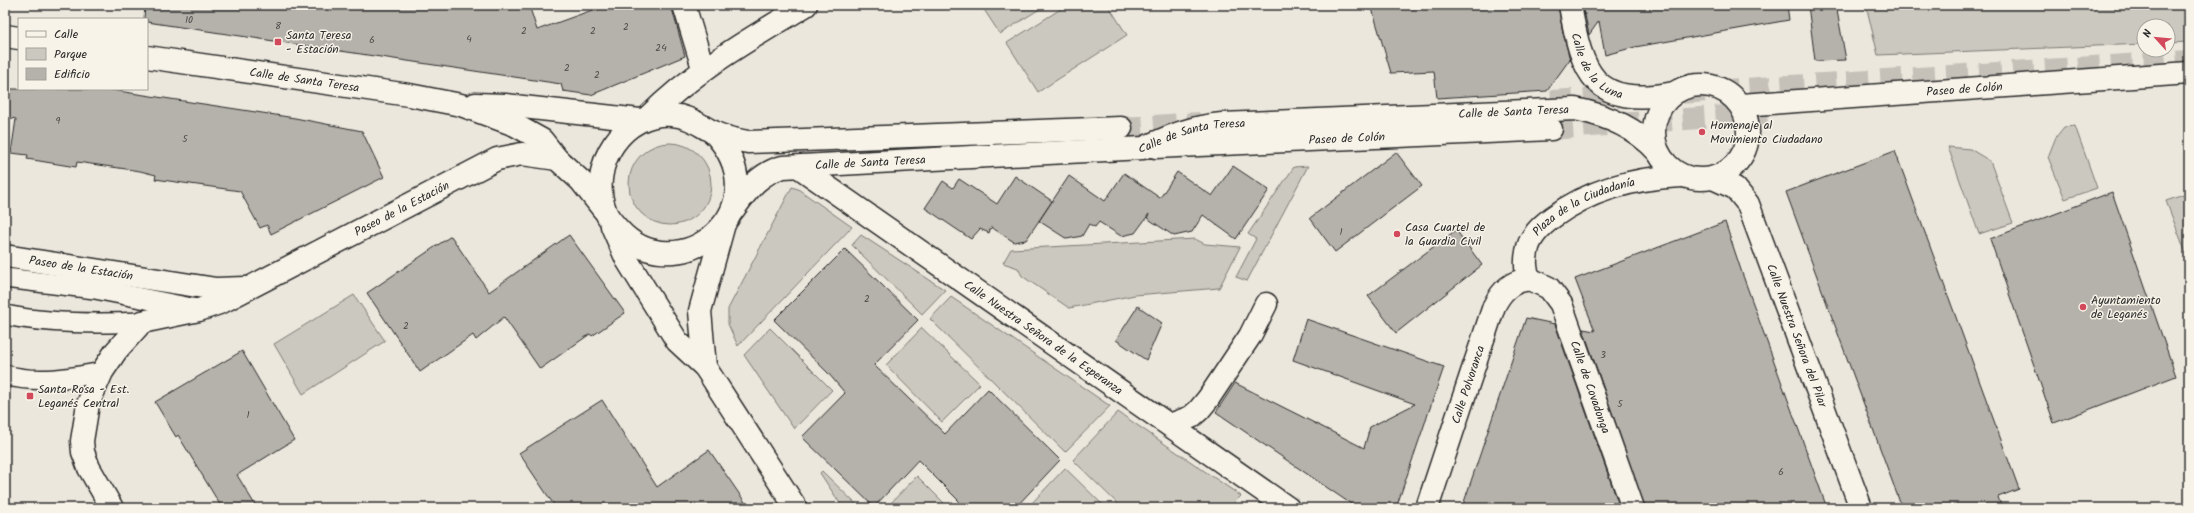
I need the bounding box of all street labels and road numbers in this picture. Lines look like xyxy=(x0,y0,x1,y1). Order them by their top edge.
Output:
street label: Calle de la Luna xyxy=(1566,31,1625,104)
street label: Calle de Santa Teresa xyxy=(248,62,361,97)
street label: Paseo de Colón xyxy=(1926,77,2003,101)
street label: Calle de Santa Teresa xyxy=(1458,100,1570,123)
street label: Calle de Santa Teresa xyxy=(1138,114,1246,158)
street label: Paseo de Colón xyxy=(1308,127,1385,150)
street label: Calle de Santa Teresa xyxy=(815,150,927,175)
street label: Plaza de la Ciudadanía xyxy=(1528,172,1637,240)
street label: Paseo de la Estación xyxy=(351,176,453,241)
street label: Paseo de la Estación xyxy=(28,250,134,285)
street label: Calle Nuestra Señora del Pilar xyxy=(1762,261,1833,411)
street label: Calle Nuestra Señora de la Esperanza xyxy=(960,275,1127,400)
street label: Calle de Covadonga xyxy=(1565,338,1616,437)
street label: Calle Polvoranca xyxy=(1446,343,1490,426)

